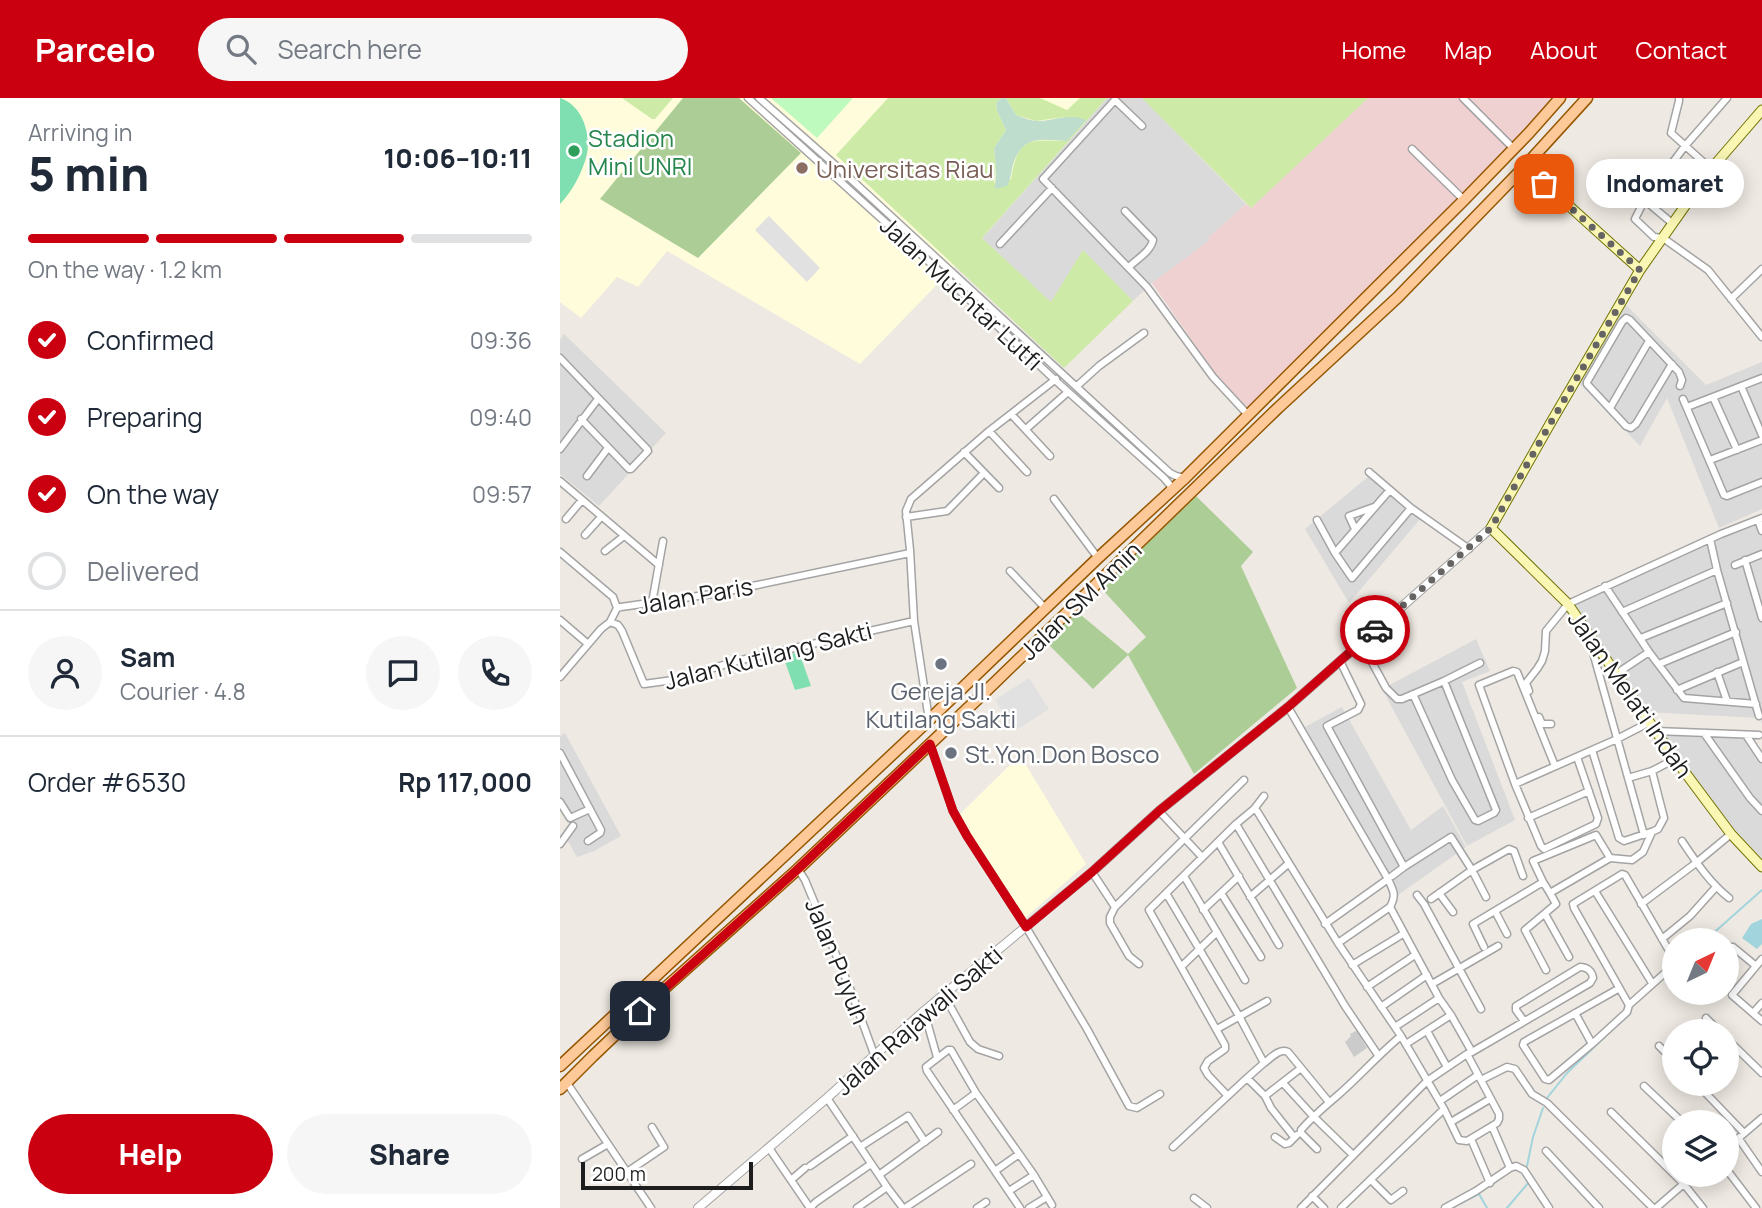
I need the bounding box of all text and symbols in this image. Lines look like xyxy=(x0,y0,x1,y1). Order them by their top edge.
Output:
search box xyxy=(198,18,688,81)
text: Parcelo xyxy=(35,27,156,72)
icon: search xyxy=(222,30,260,68)
text: Search here xyxy=(278,31,422,67)
text: Home xyxy=(1341,33,1406,66)
text: Map xyxy=(1444,33,1492,66)
text: About xyxy=(1530,33,1598,66)
text: Contact xyxy=(1636,33,1727,66)
text: Arriving in xyxy=(28,116,133,148)
place label: Stadion Mini UNRI xyxy=(588,121,692,182)
text: 10:06–10:11 xyxy=(383,140,532,176)
text: 5 min xyxy=(28,142,149,205)
marker: Stadion Mini UNRI xyxy=(566,143,582,159)
place label: Universitas Riau xyxy=(816,152,994,185)
pin xyxy=(1514,154,1574,214)
marker: Universitas Riau xyxy=(794,160,810,176)
callout: Indomaret xyxy=(1586,160,1744,208)
icon: bag xyxy=(1525,165,1563,203)
text: Indomaret xyxy=(1606,167,1724,199)
street label: Jalan Muchtar Lutfi xyxy=(873,209,1051,377)
text: On the way · 1.2 km xyxy=(28,253,222,285)
icon: check xyxy=(28,321,66,359)
text: Confirmed xyxy=(87,322,214,358)
text: 09:36 xyxy=(470,324,532,356)
icon: check xyxy=(28,398,66,436)
text: Preparing xyxy=(87,399,203,435)
text: 09:40 xyxy=(469,401,532,433)
icon: check xyxy=(28,475,66,513)
text: On the way xyxy=(87,476,219,512)
text: 09:57 xyxy=(472,478,532,510)
street label: Jalan SM Amin xyxy=(1012,533,1148,667)
text: Delivered xyxy=(87,553,199,589)
street label: Jalan Paris xyxy=(635,569,755,621)
courier xyxy=(1340,595,1410,665)
street label: Jalan Melati Indah xyxy=(1561,604,1701,784)
icon: car xyxy=(1356,611,1394,649)
street label: Jalan Kutilang Sakti xyxy=(661,613,875,697)
button: person xyxy=(28,636,102,710)
button: chat xyxy=(366,636,440,710)
button: phone xyxy=(458,636,532,710)
text: Sam xyxy=(120,639,175,675)
marker: Gereja Jl. Kutilang Sakti xyxy=(933,656,949,672)
place label: Gereja Jl. Kutilang Sakti xyxy=(866,674,1016,735)
text: Courier · 4.8 xyxy=(120,675,246,707)
place label: St.Yon.Don Bosco xyxy=(965,737,1159,770)
marker: St.Yon.Don Bosco xyxy=(943,745,959,761)
text: Order #6530 xyxy=(28,764,186,800)
text: Rp 117,000 xyxy=(398,764,532,800)
street label: Jalan Puyuh xyxy=(798,893,878,1029)
north arrow xyxy=(1662,928,1740,1004)
map controls xyxy=(1662,928,1739,1187)
street label: Jalan Rajawali Sakti xyxy=(827,938,1009,1102)
pin xyxy=(610,981,670,1041)
icon: home xyxy=(621,992,659,1030)
button: locate xyxy=(1662,1019,1739,1096)
button: layers xyxy=(1662,1110,1739,1187)
button: Help xyxy=(28,1114,273,1194)
button: Share xyxy=(287,1114,532,1194)
scale bar xyxy=(581,1159,752,1191)
text: 200 m xyxy=(592,1161,646,1187)

